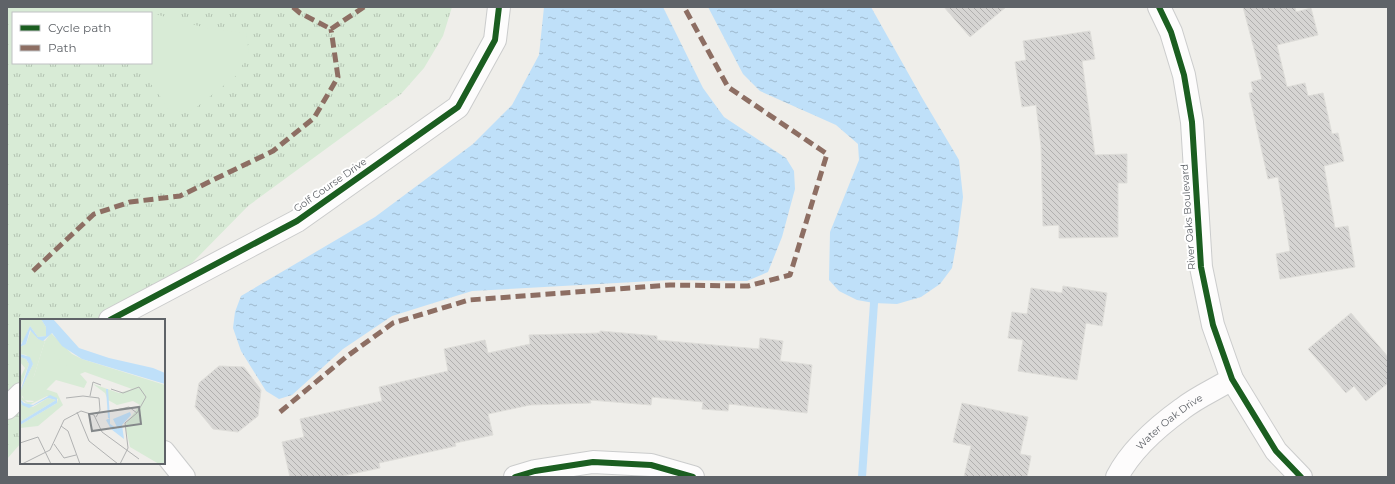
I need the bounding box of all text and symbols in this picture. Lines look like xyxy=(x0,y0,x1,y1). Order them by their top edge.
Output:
legend xyxy=(12,12,152,64)
text: Cycle path xyxy=(48,20,111,35)
text: Path xyxy=(48,40,77,55)
street label: Golf Course Drive xyxy=(291,155,369,215)
street label: River Oaks Boulevard xyxy=(1178,163,1198,271)
inset map xyxy=(20,319,165,464)
street label: Water Oak Drive xyxy=(1133,391,1205,452)

